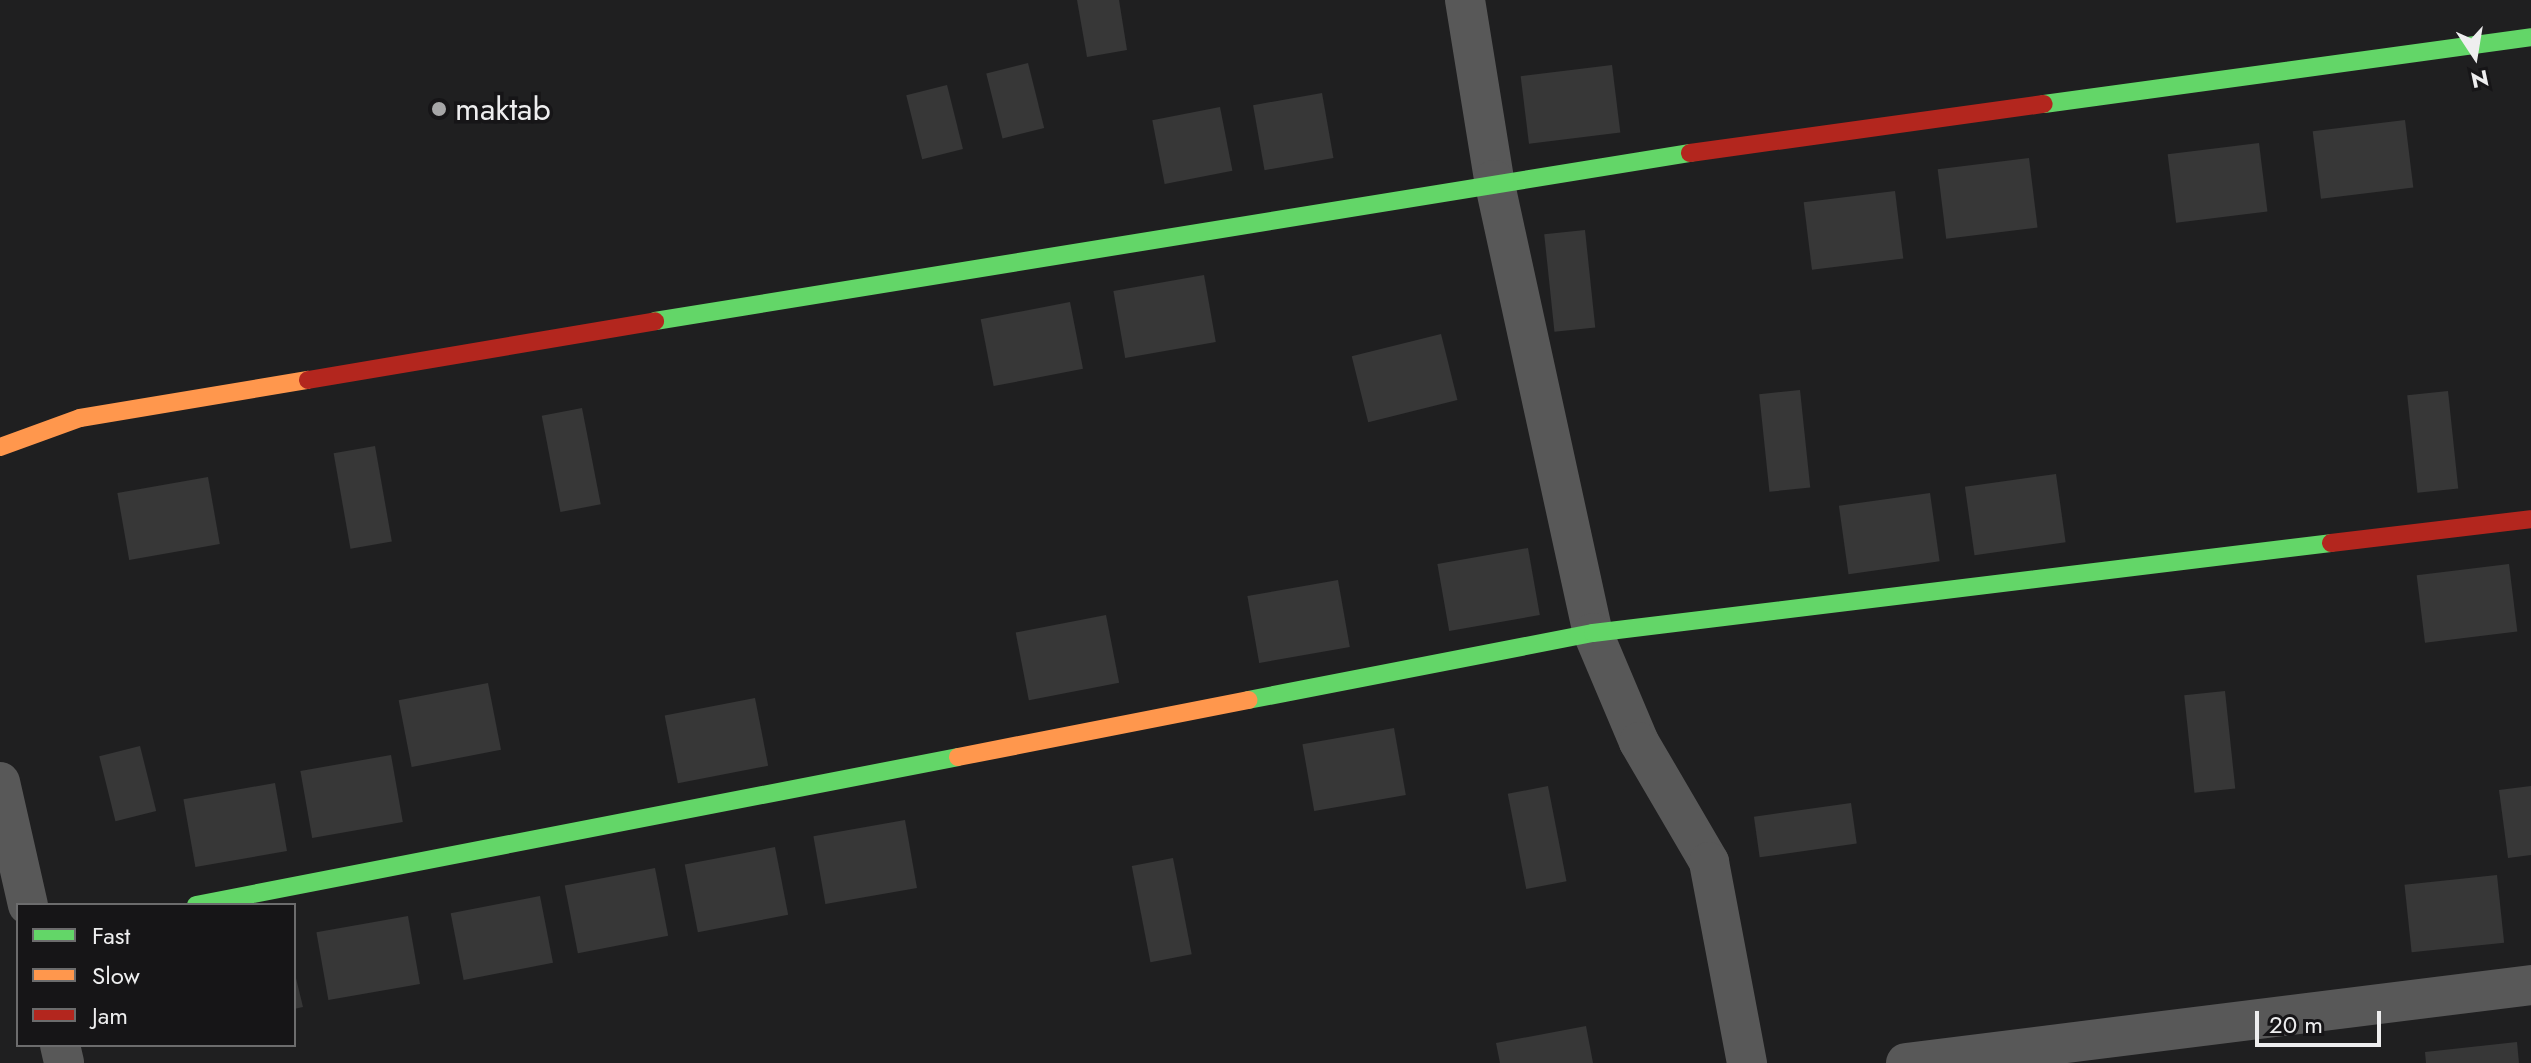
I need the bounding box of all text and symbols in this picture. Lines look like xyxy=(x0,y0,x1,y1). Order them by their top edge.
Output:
north arrow xyxy=(2435,16,2515,96)
text: N xyxy=(2468,62,2492,97)
place label: maktab xyxy=(455,90,551,128)
marker: maktab xyxy=(430,100,448,118)
legend xyxy=(16,903,296,1047)
text: Fast xyxy=(92,918,130,953)
text: Slow xyxy=(92,958,140,993)
scale bar xyxy=(2259,995,2385,1045)
text: Jam xyxy=(92,998,128,1033)
text: 20 m xyxy=(2269,1007,2323,1042)

